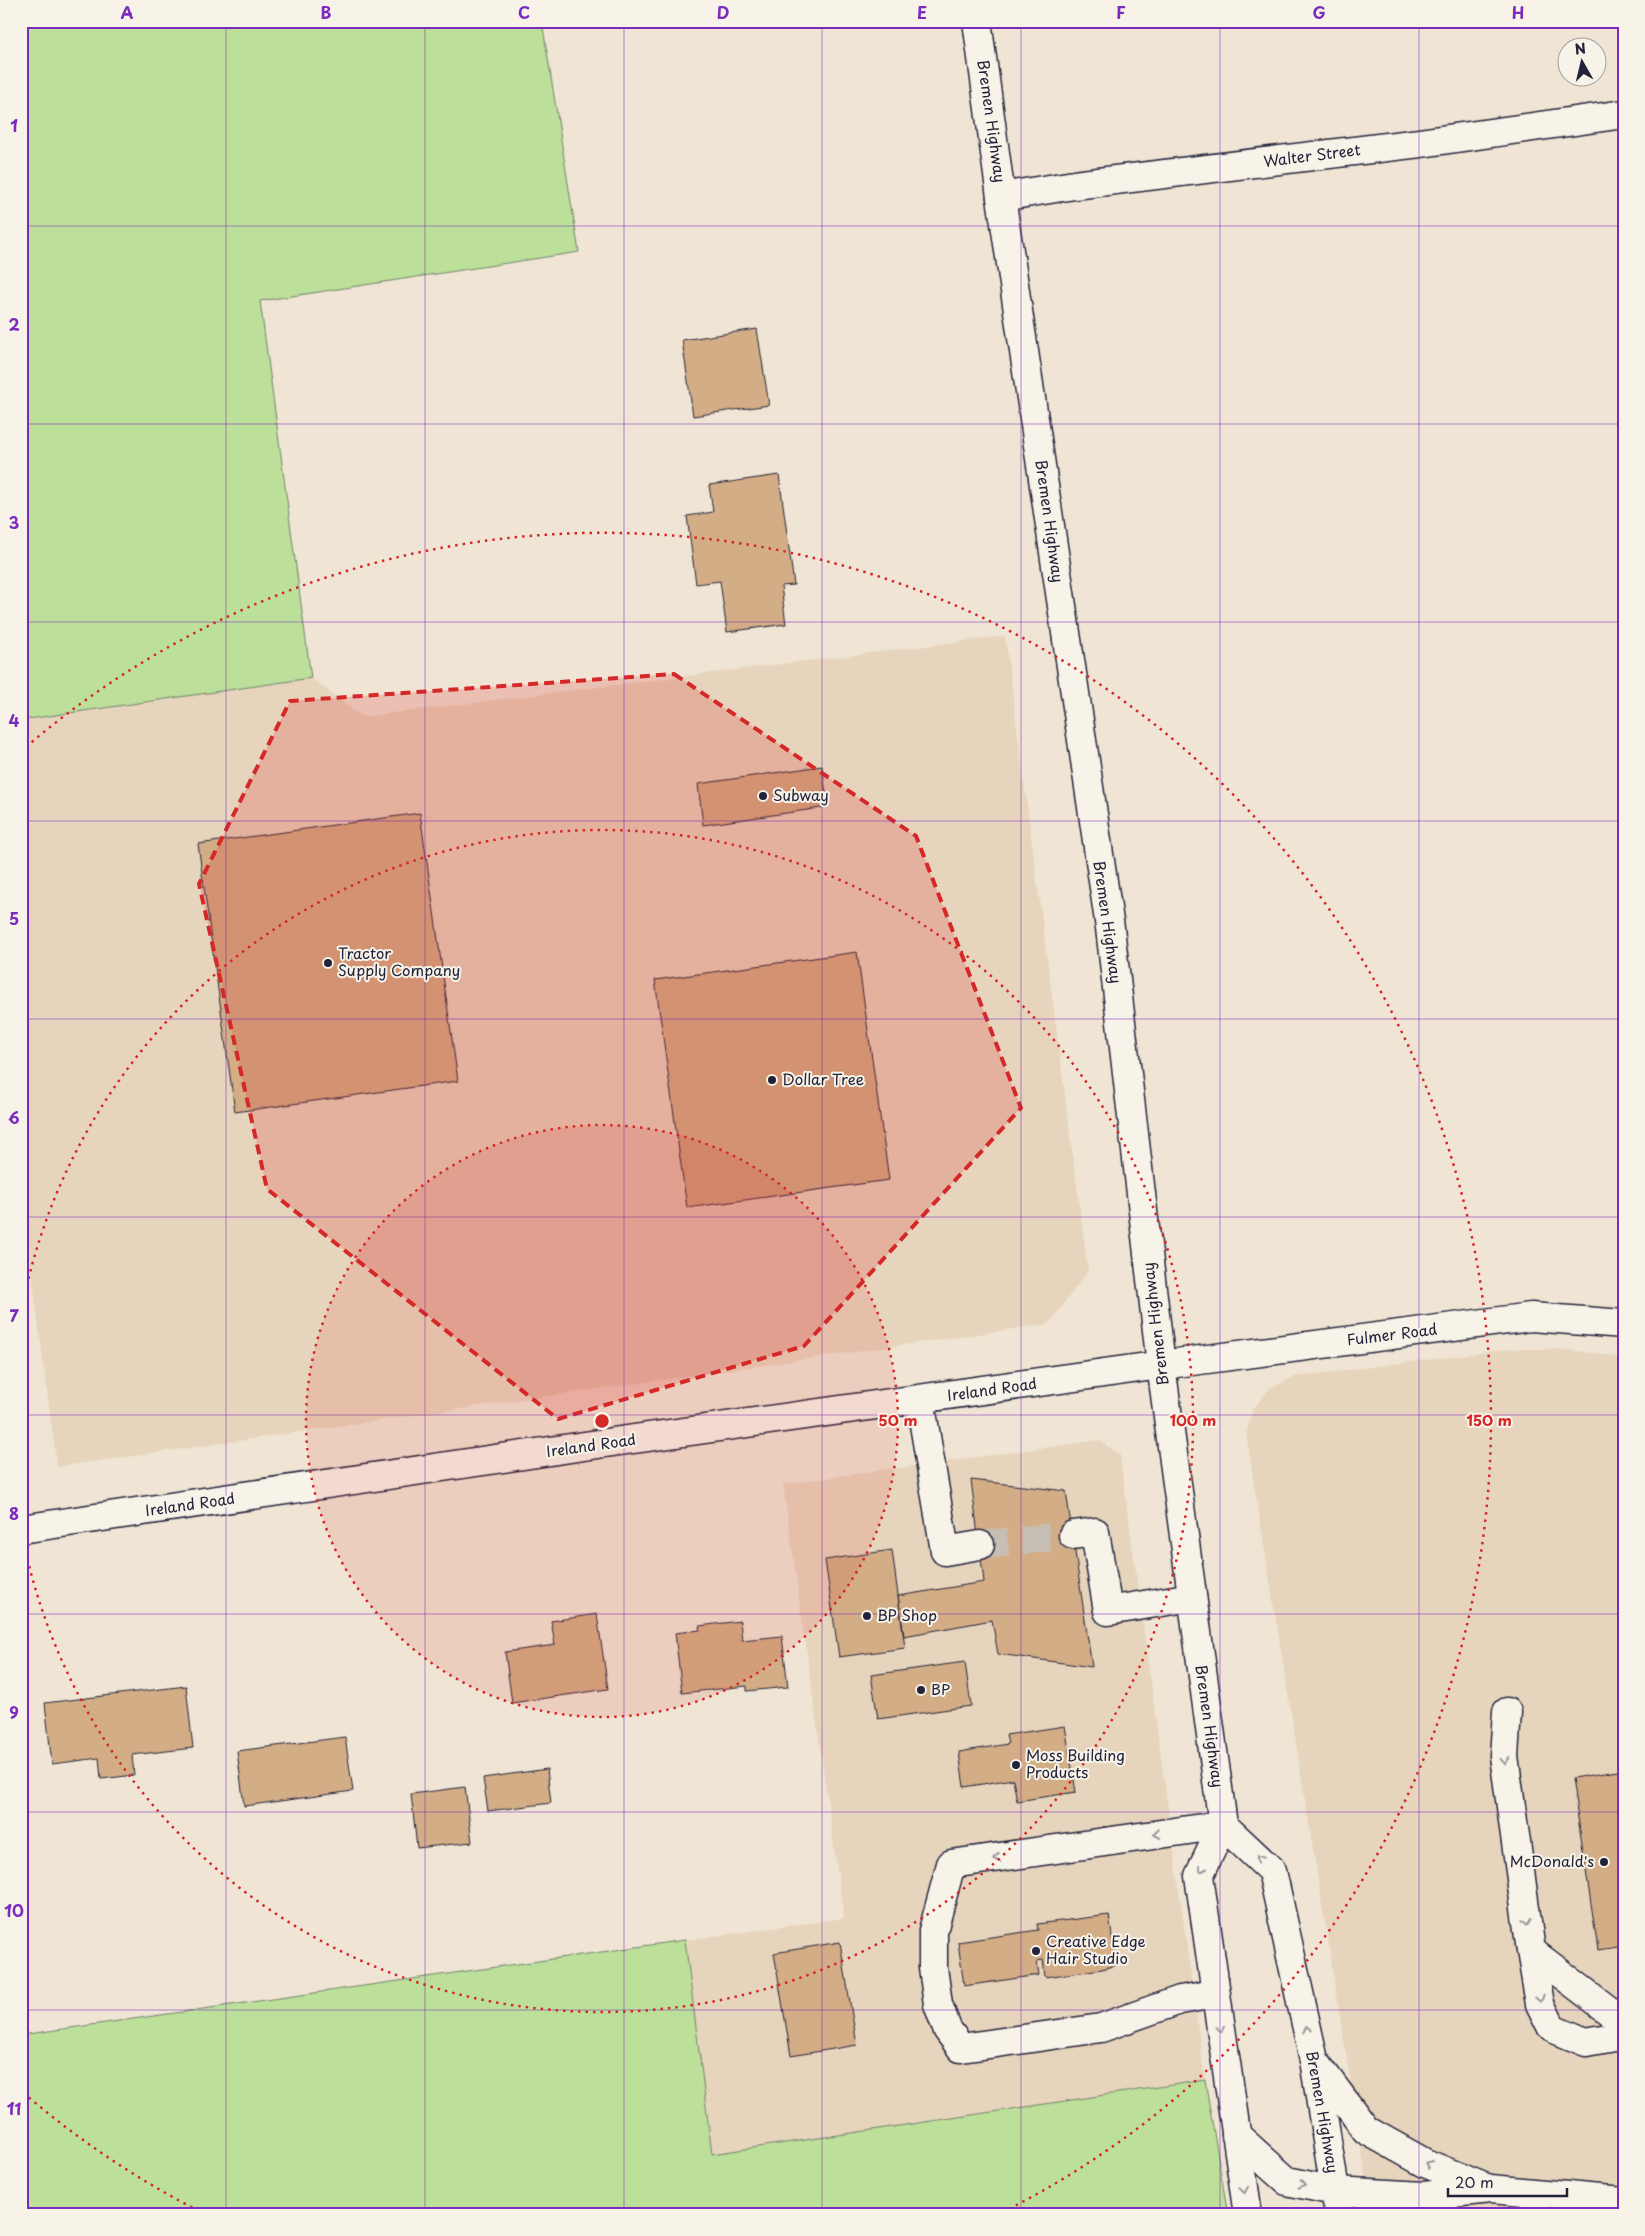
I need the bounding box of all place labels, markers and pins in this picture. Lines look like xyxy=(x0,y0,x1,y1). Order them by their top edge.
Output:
place label: Subway xyxy=(773,783,829,806)
marker: Subway xyxy=(757,790,769,802)
place label: Tractor Supply Company xyxy=(338,941,460,981)
marker: Tractor Supply Company xyxy=(322,957,334,969)
place label: Dollar Tree xyxy=(782,1067,864,1090)
marker: Dollar Tree xyxy=(766,1074,778,1086)
centre of rings xyxy=(593,1412,611,1430)
place label: BP Shop xyxy=(877,1603,937,1626)
marker: BP Shop xyxy=(861,1610,873,1622)
place label: BP xyxy=(931,1677,950,1700)
marker: BP xyxy=(915,1684,927,1696)
place label: Moss Building Products xyxy=(1026,1743,1125,1783)
marker: Moss Building Products xyxy=(1010,1759,1022,1771)
place label: McDonald's xyxy=(1510,1849,1594,1872)
marker: McDonald's xyxy=(1598,1856,1610,1868)
place label: Creative Edge Hair Studio xyxy=(1046,1929,1146,1969)
marker: Creative Edge Hair Studio xyxy=(1030,1945,1042,1957)

